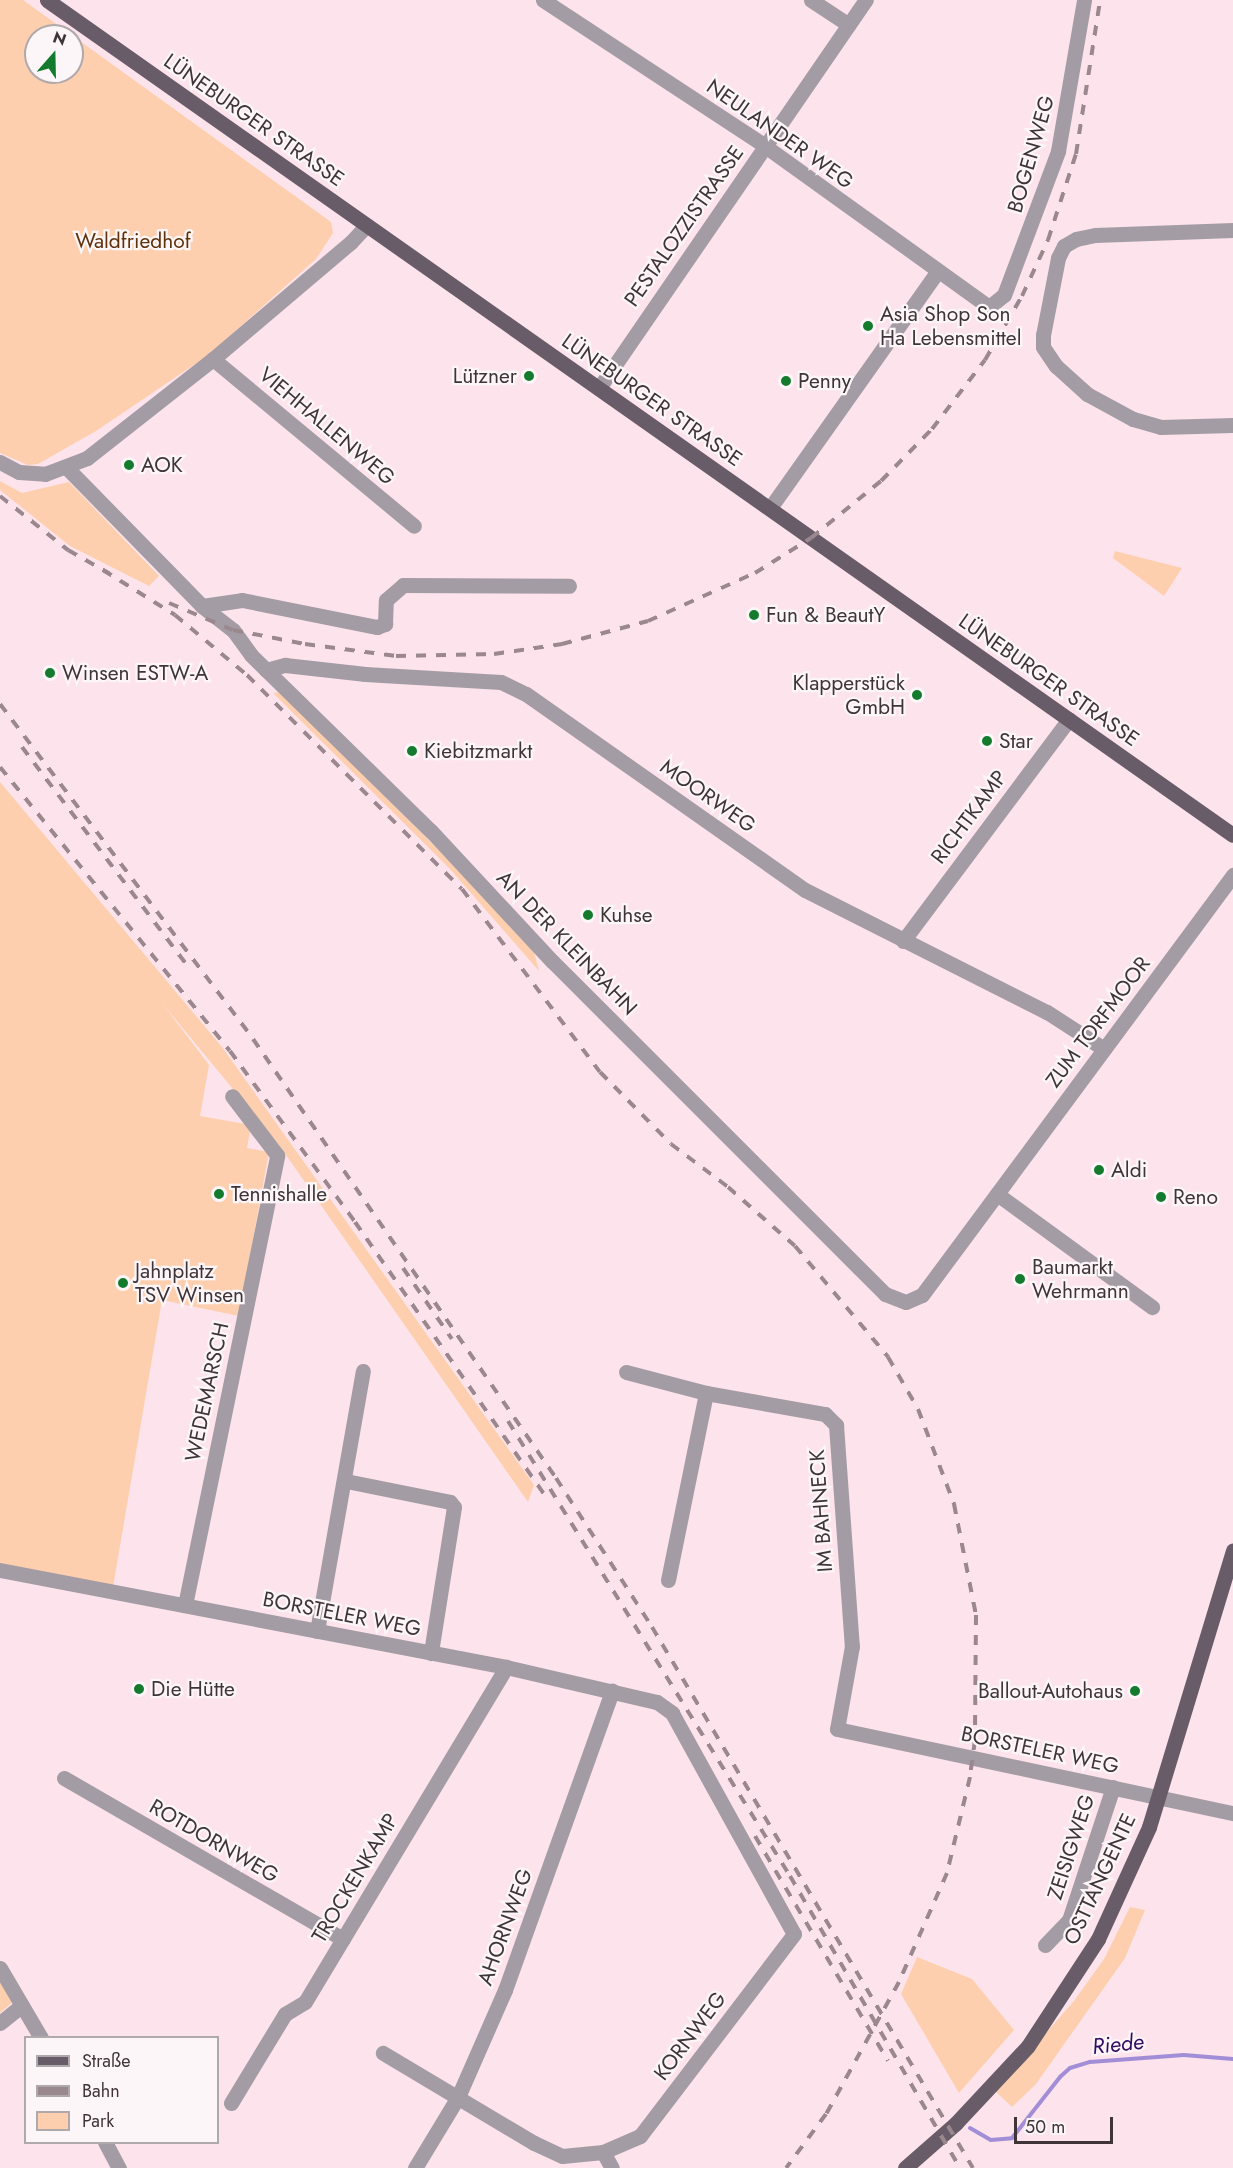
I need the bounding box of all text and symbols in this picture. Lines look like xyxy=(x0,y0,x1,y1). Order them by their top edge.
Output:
north arrow xyxy=(24,24,84,84)
text: N xyxy=(50,26,70,51)
street label: LÜNEBURGER STRASSE xyxy=(159,48,349,192)
street label: NEULANDER WEG xyxy=(702,74,858,194)
street label: BOGENWEG xyxy=(1002,92,1060,216)
street label: PESTALOZZISTRASSE xyxy=(619,141,749,311)
park label: Waldfriedhof xyxy=(75,228,191,254)
place label: Asia Shop Son Ha Lebensmittel xyxy=(880,301,1022,351)
marker: Asia Shop Son Ha Lebensmittel xyxy=(861,319,875,333)
street label: LÜNEBURGER STRASSE xyxy=(557,328,747,472)
street label: VIEHHALLENWEG xyxy=(254,362,400,490)
place label: Lützner xyxy=(453,363,517,389)
place label: Penny xyxy=(798,368,851,394)
marker: Lützner xyxy=(522,369,536,383)
marker: Penny xyxy=(779,374,793,388)
place label: AOK xyxy=(141,452,183,478)
marker: AOK xyxy=(122,458,136,472)
place label: Fun & BeautY xyxy=(766,602,885,628)
marker: Fun & BeautY xyxy=(747,608,761,622)
street label: LÜNEBURGER STRASSE xyxy=(954,608,1144,752)
place label: Winsen ESTW-A xyxy=(62,660,208,686)
marker: Winsen ESTW-A xyxy=(43,666,57,680)
place label: Klapperstück GmbH xyxy=(792,670,905,720)
marker: Klapperstück GmbH xyxy=(910,688,924,702)
place label: Star xyxy=(999,728,1033,754)
marker: Star xyxy=(980,734,994,748)
place label: Kiebitzmarkt xyxy=(424,738,532,764)
marker: Kiebitzmarkt xyxy=(405,744,419,758)
street label: MOORWEG xyxy=(655,754,761,838)
street label: RICHTKAMP xyxy=(926,765,1012,869)
street label: AN DER KLEINBAHN xyxy=(492,865,642,1021)
place label: Kuhse xyxy=(600,902,653,928)
marker: Kuhse xyxy=(581,908,595,922)
street label: ZUM TORFMOOR xyxy=(1041,952,1155,1092)
place label: Aldi xyxy=(1111,1157,1147,1183)
marker: Aldi xyxy=(1092,1163,1106,1177)
place label: Tennishalle xyxy=(231,1181,327,1207)
place label: Reno xyxy=(1173,1184,1218,1210)
marker: Tennishalle xyxy=(212,1187,226,1201)
marker: Reno xyxy=(1154,1190,1168,1204)
place label: Baumarkt Wehrmann xyxy=(1032,1254,1129,1304)
place label: Jahnplatz TSV Winsen xyxy=(135,1258,244,1308)
marker: Baumarkt Wehrmann xyxy=(1013,1272,1027,1286)
marker: Jahnplatz TSV Winsen xyxy=(116,1276,130,1290)
street label: WEDEMARSCH xyxy=(180,1320,234,1464)
street label: IM BAHNECK xyxy=(804,1449,838,1573)
street label: BORSTELER WEG xyxy=(261,1586,423,1642)
place label: Die Hütte xyxy=(151,1676,235,1702)
place label: Ballout-Autohaus xyxy=(978,1678,1123,1704)
marker: Die Hütte xyxy=(132,1682,146,1696)
marker: Ballout-Autohaus xyxy=(1128,1684,1142,1698)
street label: BORSTELER WEG xyxy=(959,1721,1121,1779)
street label: ZEISIGWEG xyxy=(1042,1791,1100,1903)
street label: ROTDORNWEG xyxy=(145,1794,283,1888)
street label: TROCKENKAMP xyxy=(306,1809,404,1947)
street label: OSTTANGENTE xyxy=(1059,1809,1141,1949)
street label: AHORNWEG xyxy=(472,1865,538,1989)
street label: KORNWEG xyxy=(649,1987,731,2085)
water label: Riede xyxy=(1091,2028,1145,2060)
legend xyxy=(24,2036,219,2144)
text: Straße xyxy=(82,2048,130,2074)
text: Bahn xyxy=(82,2078,120,2104)
scale bar xyxy=(1017,2105,1116,2143)
text: Park xyxy=(82,2108,114,2134)
text: 50 m xyxy=(1025,2114,1065,2140)

